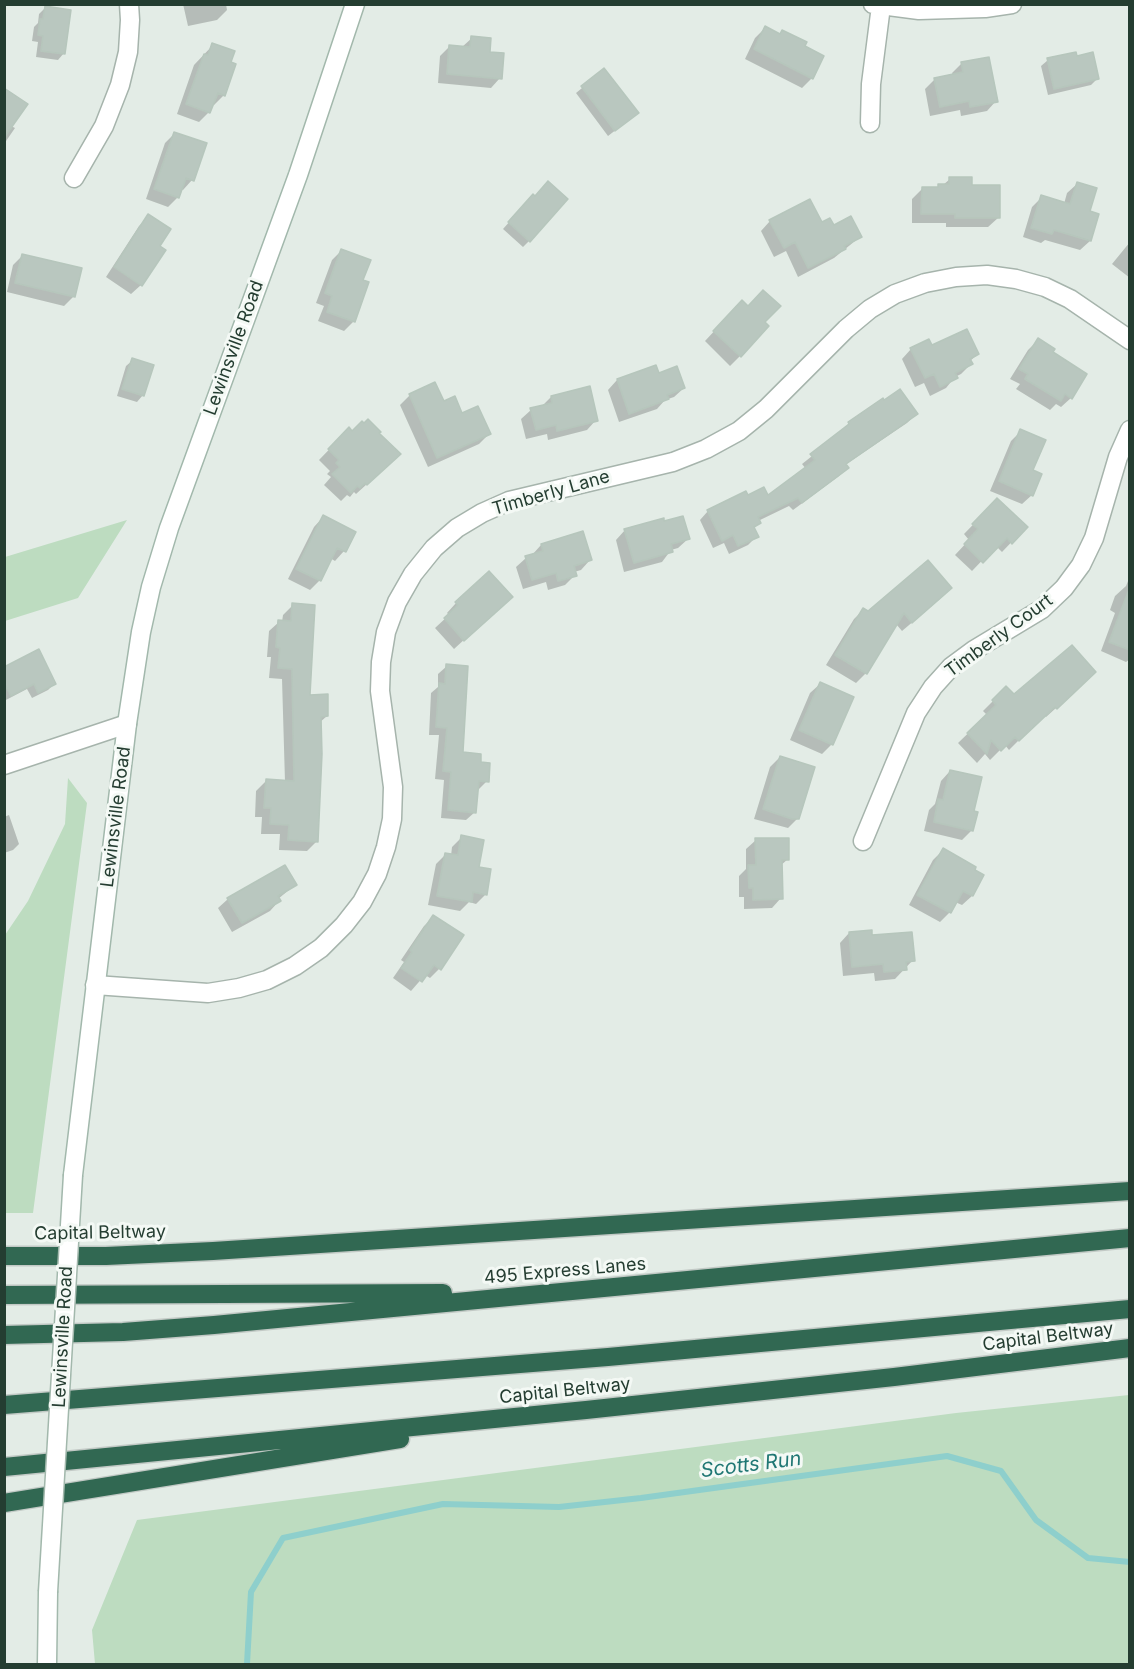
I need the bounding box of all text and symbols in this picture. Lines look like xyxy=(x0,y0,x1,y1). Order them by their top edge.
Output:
street label: Lewinsville Road xyxy=(200,278,268,418)
street label: Timberly Lane xyxy=(490,466,612,520)
street label: Timberly Court xyxy=(941,590,1057,682)
street label: Lewinsville Road xyxy=(97,745,135,889)
street label: Capital Beltway xyxy=(34,1221,166,1245)
street label: 495 Express Lanes xyxy=(483,1253,647,1289)
street label: Lewinsville Road xyxy=(49,1266,77,1408)
street label: Capital Beltway xyxy=(981,1318,1115,1356)
street label: Capital Beltway xyxy=(498,1373,632,1409)
water label: Scotts Run xyxy=(699,1447,803,1483)

